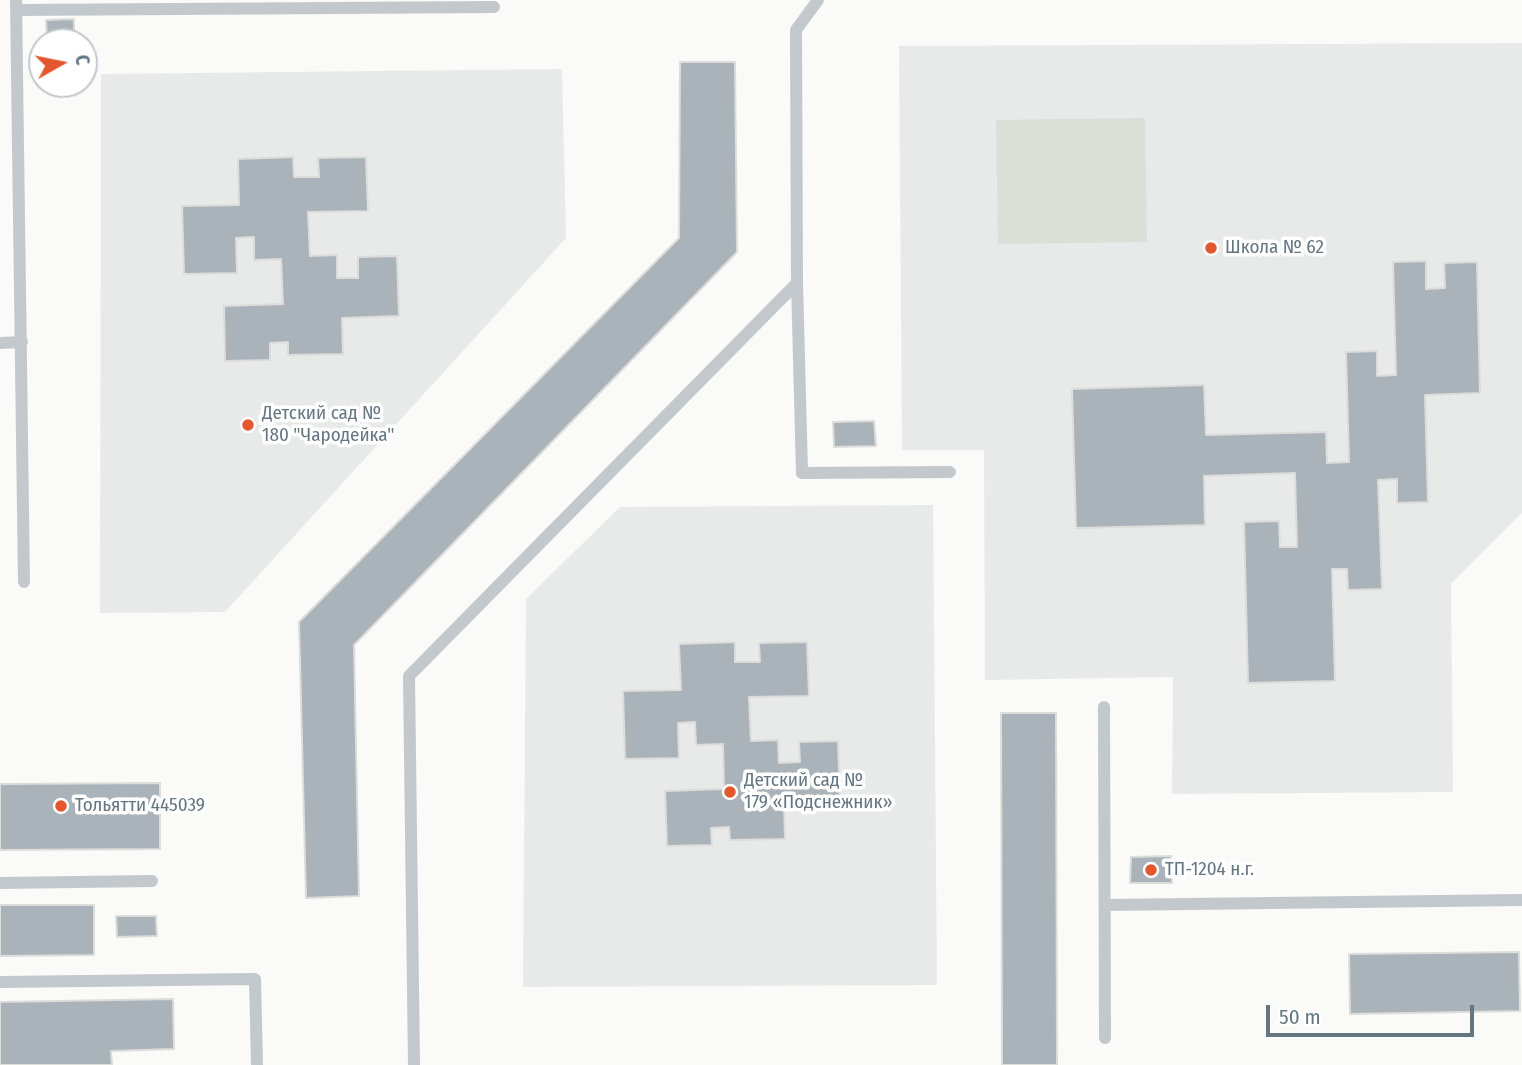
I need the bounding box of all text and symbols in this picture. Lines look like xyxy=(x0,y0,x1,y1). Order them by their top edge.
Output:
north arrow xyxy=(28,28,98,98)
text: С xyxy=(70,53,94,67)
place label: Школа № 62 xyxy=(1225,237,1324,259)
marker: Школа № 62 xyxy=(1203,240,1219,256)
place label: Детский сад № 180 "Чародейка" xyxy=(262,403,395,447)
marker: Детский сад № 180 "Чародейка" xyxy=(240,417,256,433)
place label: Детский сад № 179 «Подснежник» xyxy=(744,770,893,814)
marker: Детский сад № 179 «Подснежник» xyxy=(722,784,738,800)
place label: Тольятти 445039 xyxy=(75,795,205,817)
marker: Тольятти 445039 xyxy=(53,798,69,814)
place label: ТП-1204 н.г. xyxy=(1165,859,1254,881)
marker: ТП-1204 н.г. xyxy=(1143,862,1159,878)
scale bar xyxy=(1270,992,1478,1036)
text: 50 m xyxy=(1279,1004,1321,1030)

